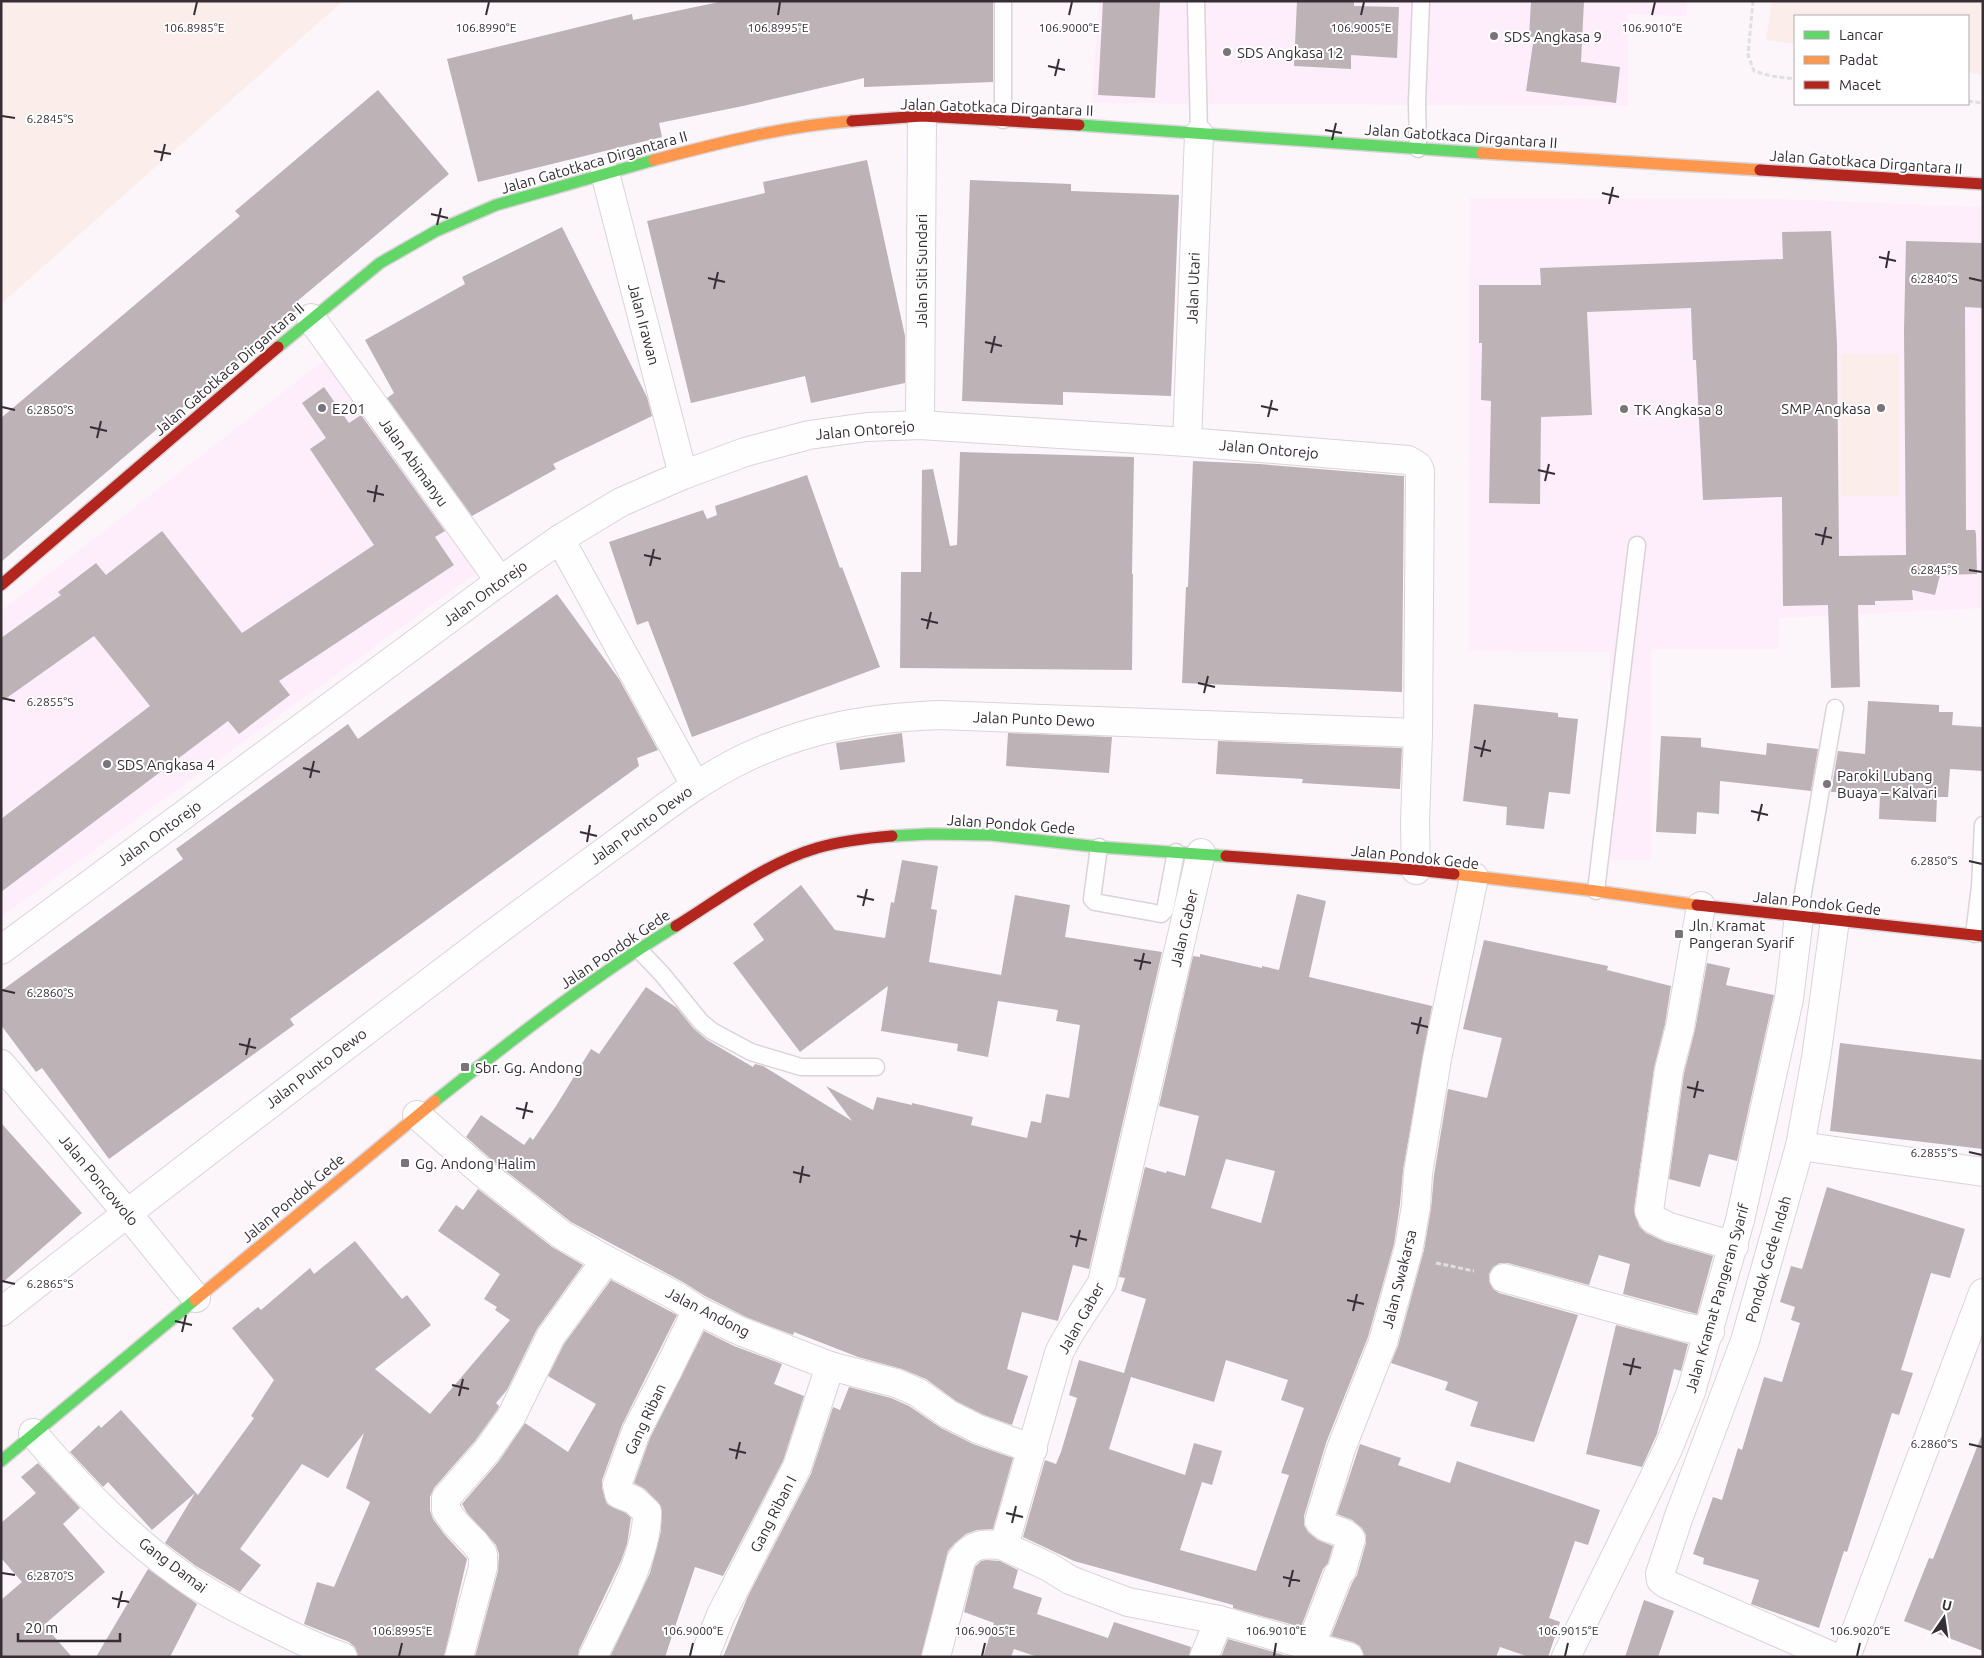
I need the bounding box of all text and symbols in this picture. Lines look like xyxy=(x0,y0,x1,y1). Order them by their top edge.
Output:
legend xyxy=(1794,15,1969,105)
text: 106.8985°E xyxy=(164,21,225,34)
text: 106.8990°E xyxy=(456,21,517,34)
text: 106.8995°E xyxy=(748,21,809,34)
text: 106.9000°E xyxy=(1039,21,1100,34)
text: 106.9005°E xyxy=(1331,21,1392,34)
text: 106.9010°E xyxy=(1622,21,1683,34)
text: Lancar xyxy=(1839,26,1884,43)
place label: SDS Angkasa 9 xyxy=(1504,28,1602,45)
marker: SDS Angkasa 9 xyxy=(1488,30,1500,42)
place label: SDS Angkasa 12 xyxy=(1237,44,1344,61)
marker: SDS Angkasa 12 xyxy=(1221,46,1233,58)
text: Padat xyxy=(1839,51,1878,68)
text: Macet xyxy=(1839,76,1881,93)
street label: Jalan Gatotkaca Dirgantara II xyxy=(900,95,1094,119)
text: 6.2845°S xyxy=(27,112,73,125)
street label: Jalan Gatotkaca Dirgantara II xyxy=(1364,121,1558,151)
street label: Jalan Gatotkaca Dirgantara II xyxy=(499,127,689,197)
street label: Jalan Gatotkaca Dirgantara II xyxy=(1769,147,1963,177)
street label: Jalan Siti Sundari xyxy=(913,214,930,328)
street label: Jalan Utari xyxy=(1183,252,1203,324)
text: 6.2840°S xyxy=(1911,272,1957,285)
street label: Jalan Irawan xyxy=(625,281,663,367)
street label: Jalan Gatotkaca Dirgantara II xyxy=(151,299,307,439)
place label: E201 xyxy=(332,400,366,417)
place label: SMP Angkasa xyxy=(1781,400,1871,417)
place label: TK Angkasa 8 xyxy=(1634,401,1723,418)
marker: E201 xyxy=(316,402,328,414)
marker: SMP Angkasa xyxy=(1875,402,1887,414)
text: 6.2850°S xyxy=(27,403,73,416)
marker: TK Angkasa 8 xyxy=(1618,403,1630,415)
street label: Jalan Abimanyu xyxy=(376,414,452,510)
street label: Jalan Ontorejo xyxy=(814,417,916,443)
street label: Jalan Ontorejo xyxy=(1218,436,1320,462)
street label: Jalan Ontorejo xyxy=(440,557,530,629)
text: 6.2845°S xyxy=(1911,563,1957,576)
text: 6.2855°S xyxy=(27,695,73,708)
street label: Jalan Punto Dewo xyxy=(973,708,1095,730)
place label: SDS Angkasa 4 xyxy=(117,756,215,773)
marker: SDS Angkasa 4 xyxy=(101,758,113,770)
place label: Paroki Lubang Buaya – Kalvari xyxy=(1837,767,1937,801)
marker: Paroki Lubang Buaya – Kalvari xyxy=(1821,778,1833,790)
street label: Jalan Punto Dewo xyxy=(587,782,695,868)
street label: Jalan Ontorejo xyxy=(114,797,204,869)
street label: Jalan Pondok Gede xyxy=(946,811,1076,837)
street label: Jalan Pondok Gede xyxy=(1350,842,1480,872)
text: 6.2850°S xyxy=(1911,854,1957,867)
street label: Jalan Gaber xyxy=(1167,887,1201,968)
street label: Jalan Pondok Gede xyxy=(1752,888,1882,918)
street label: Jalan Pondok Gede xyxy=(557,906,673,992)
place label: Jln. Kramat Pangeran Syarif xyxy=(1689,917,1794,951)
marker: Jln. Kramat Pangeran Syarif xyxy=(1673,928,1685,940)
text: 6.2860°S xyxy=(27,986,73,999)
street label: Jalan Punto Dewo xyxy=(262,1024,370,1112)
place label: Sbr. Gg. Andong xyxy=(475,1059,583,1076)
marker: Sbr. Gg. Andong xyxy=(459,1061,471,1073)
street label: Jalan Poncowolo xyxy=(56,1131,142,1229)
text: 6.2855°S xyxy=(1911,1146,1957,1159)
street label: Jalan Pondok Gede xyxy=(238,1150,348,1246)
place label: Gg. Andong Halim xyxy=(415,1155,536,1172)
marker: Gg. Andong Halim xyxy=(399,1157,411,1169)
street label: Pondok Gede Indah xyxy=(1742,1194,1794,1324)
street label: Jalan Kramat Pangeran Syarif xyxy=(1682,1201,1752,1395)
street label: Jalan Swakarsa xyxy=(1379,1228,1419,1330)
text: 6.2865°S xyxy=(27,1277,73,1290)
street label: Jalan Gaber xyxy=(1054,1279,1108,1357)
street label: Jalan Andong xyxy=(663,1284,753,1340)
street label: Gang Riban xyxy=(621,1381,669,1457)
text: 6.2860°S xyxy=(1911,1437,1957,1450)
street label: Gang Riban I xyxy=(746,1473,800,1555)
street label: Gang Damai xyxy=(136,1534,210,1596)
text: 6.2870°S xyxy=(27,1569,73,1582)
north arrow xyxy=(1919,1593,1969,1643)
text: U xyxy=(1940,1596,1954,1614)
scale bar xyxy=(18,1610,120,1642)
text: 20 m xyxy=(25,1619,58,1636)
text: 106.8995°E xyxy=(372,1624,433,1637)
text: 106.9000°E xyxy=(663,1624,724,1637)
text: 106.9005°E xyxy=(955,1624,1016,1637)
text: 106.9010°E xyxy=(1246,1624,1307,1637)
text: 106.9015°E xyxy=(1538,1624,1599,1637)
text: 106.9020°E xyxy=(1830,1624,1891,1637)

